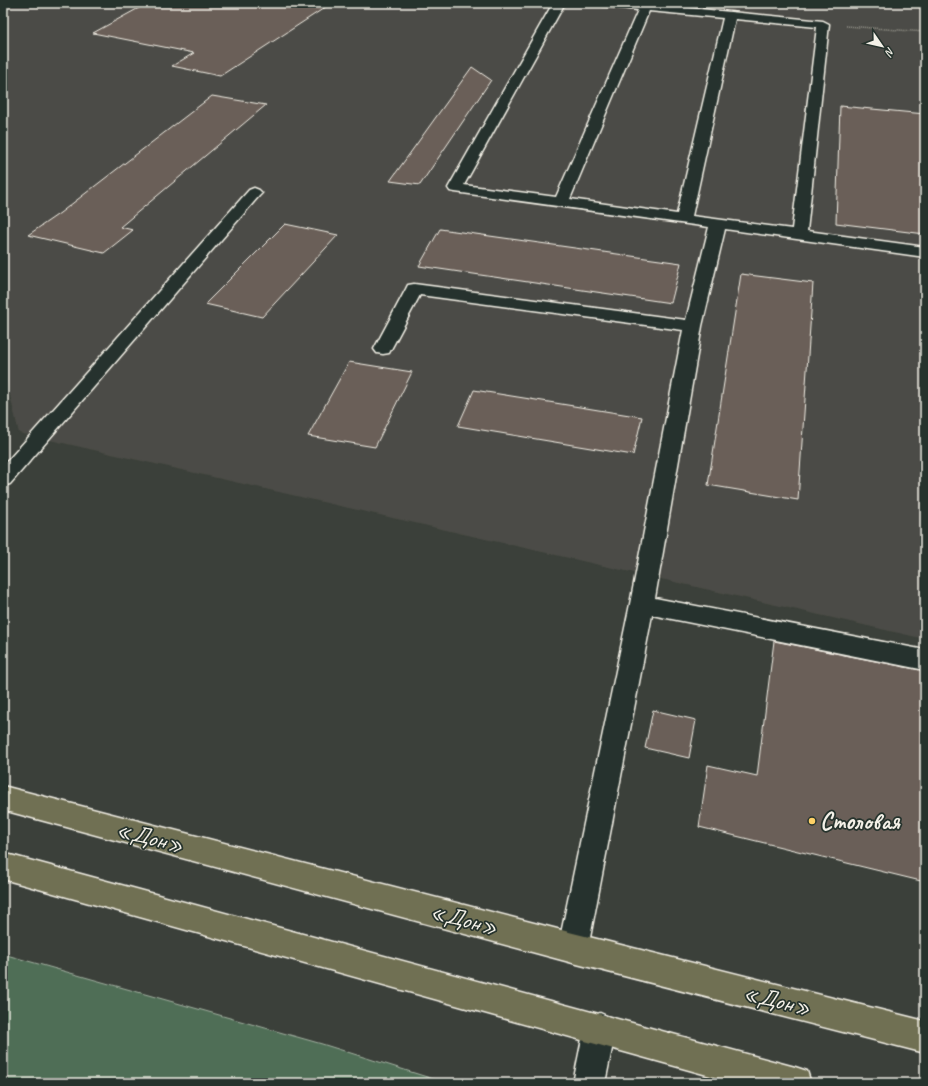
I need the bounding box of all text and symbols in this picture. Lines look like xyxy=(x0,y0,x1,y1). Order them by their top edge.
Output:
north arrow xyxy=(862,26,902,66)
text: N xyxy=(881,45,898,60)
place label: Столовая xyxy=(820,806,901,836)
street label: «Дон» xyxy=(113,814,187,860)
marker: Столовая xyxy=(807,816,817,826)
street label: «Дон» xyxy=(427,896,501,942)
street label: «Дон» xyxy=(740,977,814,1023)

